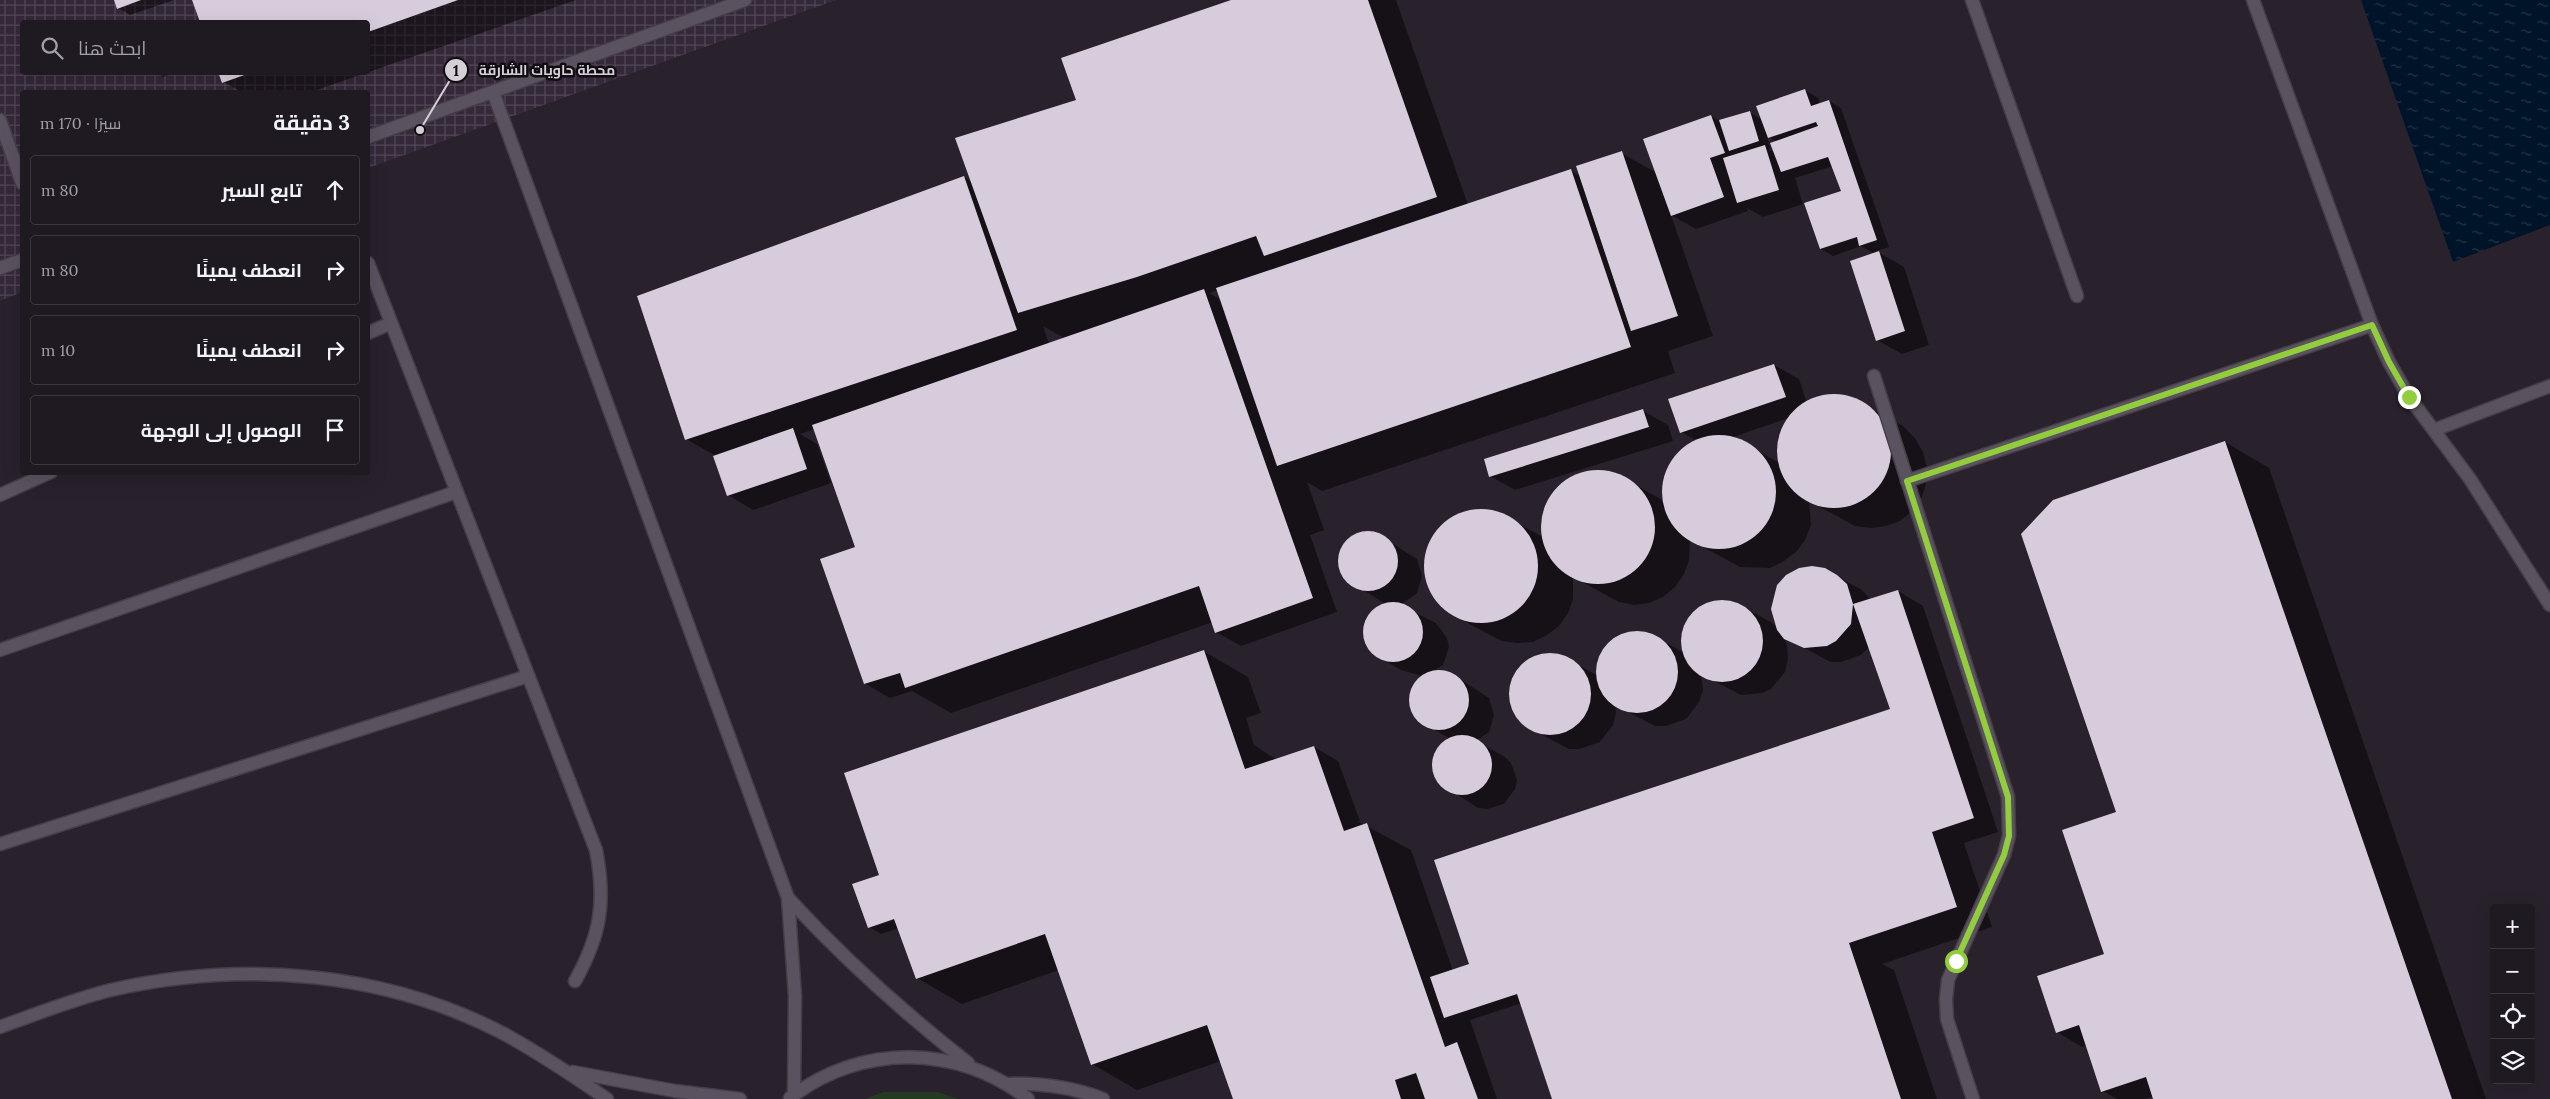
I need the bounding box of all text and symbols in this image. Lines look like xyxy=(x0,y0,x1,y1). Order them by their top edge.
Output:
search box xyxy=(20,20,370,75)
icon: search xyxy=(38,34,66,62)
text: ابحث هنا xyxy=(78,36,146,60)
callout: محطة حاويات الشارقة xyxy=(443,56,625,85)
text: 1 xyxy=(453,61,459,80)
text: محطة حاويات الشارقة xyxy=(479,61,615,79)
text: 3 دقيقة xyxy=(273,109,350,136)
text: سيرًا · 170 m xyxy=(40,113,121,133)
icon: ahead xyxy=(321,176,349,204)
text: تابع السير xyxy=(221,178,302,202)
text: 80 m xyxy=(41,180,78,200)
icon: right xyxy=(321,256,349,284)
text: انعطف يمينًا xyxy=(196,258,302,282)
text: 80 m xyxy=(41,260,78,280)
icon: right xyxy=(321,336,349,364)
text: انعطف يمينًا xyxy=(196,338,302,362)
text: 10 m xyxy=(41,340,75,360)
route end xyxy=(2398,386,2421,409)
icon: arrive xyxy=(321,416,349,444)
text: الوصول إلى الوجهة xyxy=(141,418,302,442)
map controls xyxy=(2490,904,2535,1084)
button: + xyxy=(2490,904,2535,949)
button: − xyxy=(2490,949,2535,994)
route start xyxy=(1945,950,1968,973)
button: locate xyxy=(2490,994,2535,1039)
button: layers xyxy=(2490,1039,2535,1084)

